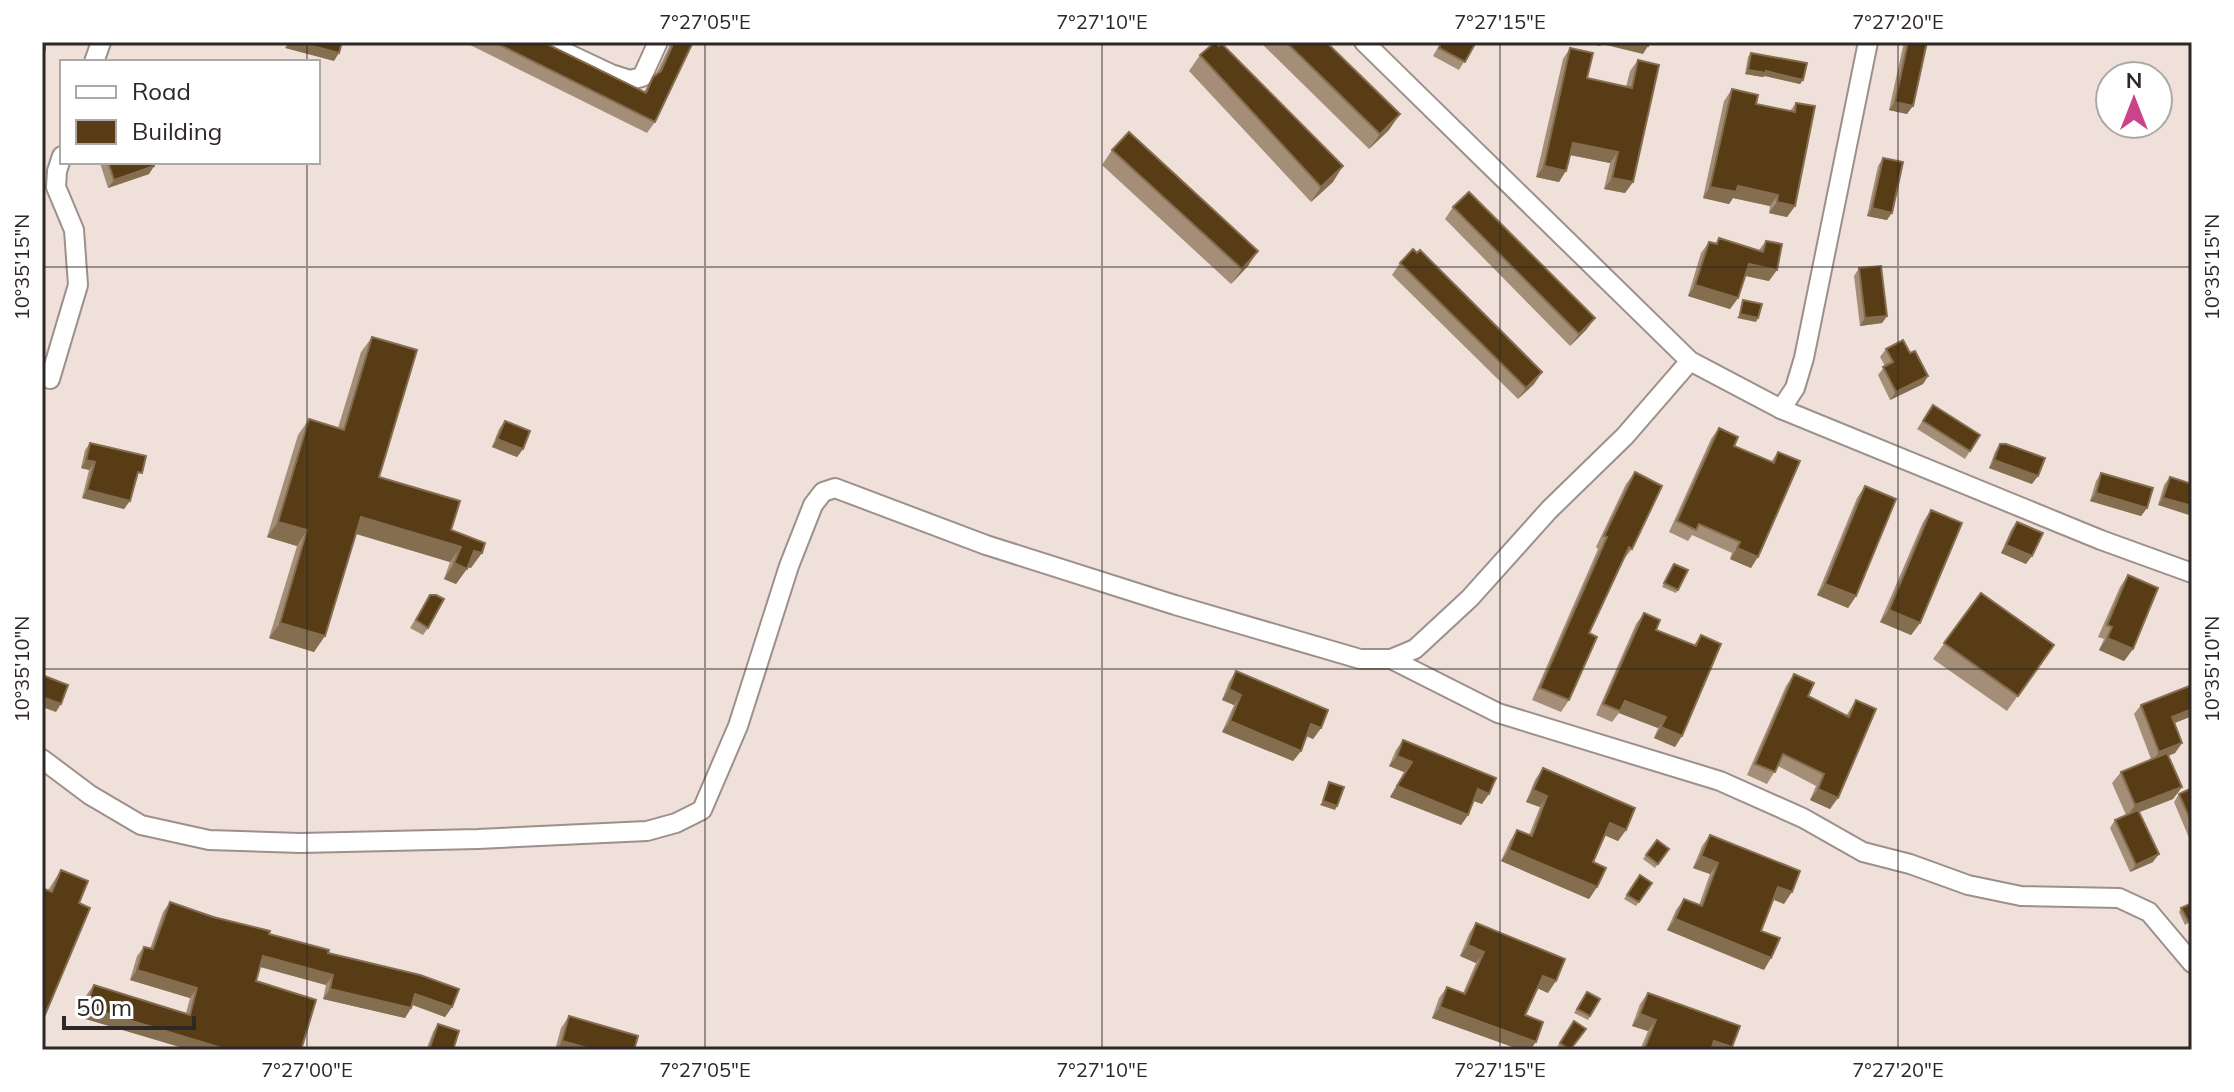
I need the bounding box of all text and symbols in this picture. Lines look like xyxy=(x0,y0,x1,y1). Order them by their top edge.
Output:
text: 7°27'05"E xyxy=(659,9,751,34)
text: 7°27'10"E xyxy=(1056,9,1148,34)
text: 7°27'15"E xyxy=(1454,9,1546,34)
text: 7°27'20"E xyxy=(1852,9,1944,34)
legend xyxy=(60,60,320,164)
north arrow xyxy=(2094,60,2174,140)
text: N xyxy=(2126,66,2142,94)
text: Road xyxy=(132,76,191,106)
text: Building xyxy=(132,116,222,146)
text: 10°35'15"N xyxy=(9,214,34,320)
text: 10°35'15"N xyxy=(2199,214,2224,320)
text: 10°35'10"N xyxy=(9,616,34,722)
text: 10°35'10"N xyxy=(2199,616,2224,722)
scale bar xyxy=(64,980,194,1030)
text: 50 m xyxy=(76,992,132,1022)
text: 7°27'00"E xyxy=(261,1057,353,1082)
text: 7°27'05"E xyxy=(659,1057,751,1082)
text: 7°27'10"E xyxy=(1056,1057,1148,1082)
text: 7°27'15"E xyxy=(1454,1057,1546,1082)
text: 7°27'20"E xyxy=(1852,1057,1944,1082)

